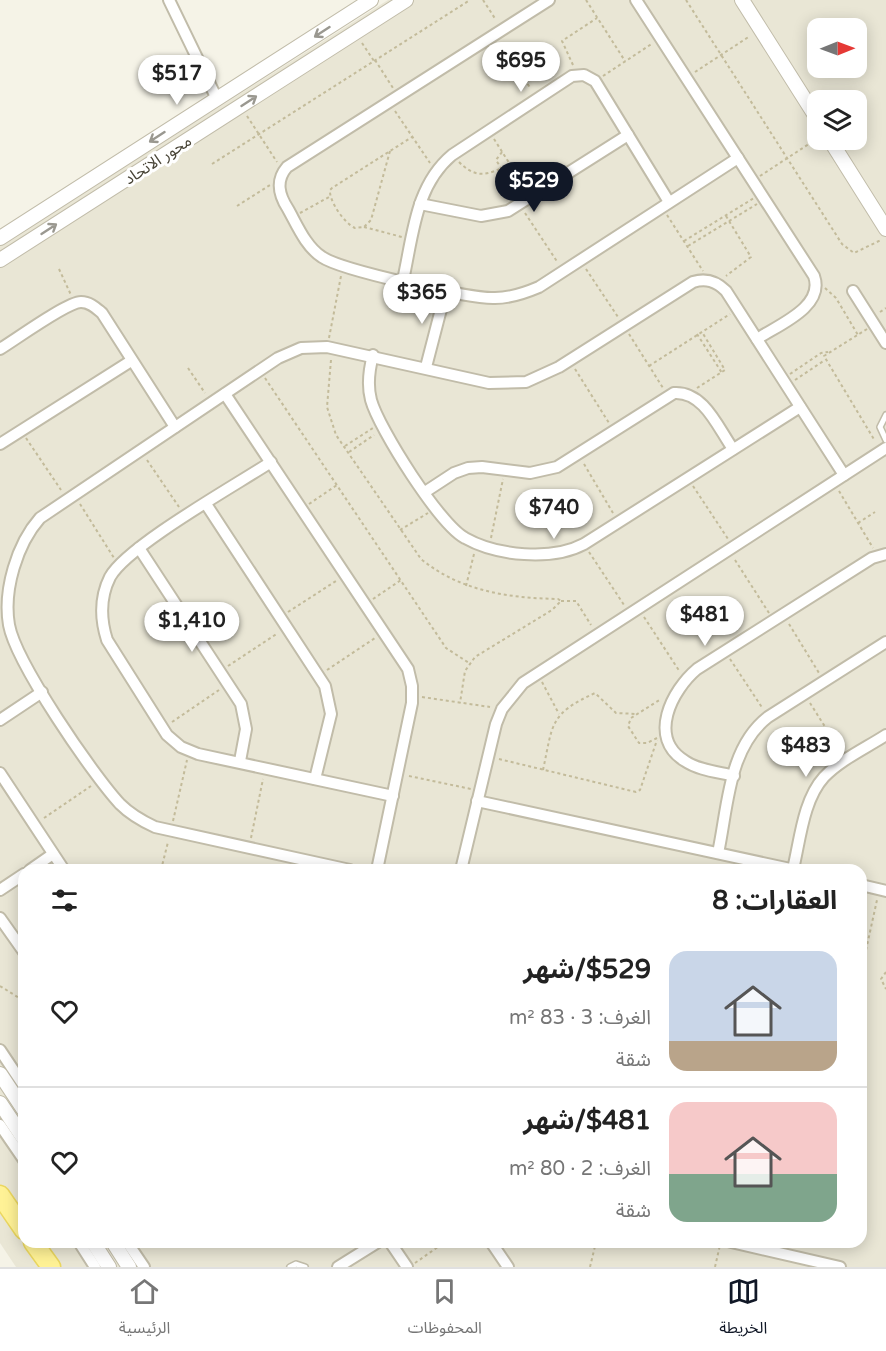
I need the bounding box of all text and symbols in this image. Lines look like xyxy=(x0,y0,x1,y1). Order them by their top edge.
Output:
north arrow xyxy=(807,18,867,78)
map controls xyxy=(807,18,867,150)
one-way arrow xyxy=(313,25,330,38)
pin: $695 xyxy=(485,42,557,93)
text: $695 xyxy=(496,49,546,73)
pin: $517 xyxy=(141,55,213,106)
text: $517 xyxy=(152,62,202,86)
button: layers xyxy=(807,90,867,150)
one-way arrow xyxy=(240,95,257,107)
street label: محور الاتحاد xyxy=(120,131,196,189)
one-way arrow xyxy=(150,131,166,143)
pin: $529 xyxy=(498,162,570,213)
text: $529 xyxy=(509,169,559,193)
one-way arrow xyxy=(40,222,57,234)
pin: $365 xyxy=(386,274,458,325)
text: $365 xyxy=(397,281,447,305)
pin: $740 xyxy=(518,489,590,540)
text: $740 xyxy=(529,496,579,520)
pin: $481 xyxy=(669,596,741,647)
pin: $1,410 xyxy=(143,602,241,653)
text: $481 xyxy=(680,603,730,627)
text: $1,410 xyxy=(158,609,226,633)
pin: $483 xyxy=(770,727,842,778)
text: $483 xyxy=(781,734,831,758)
icon: filters xyxy=(48,884,81,917)
text: العقارات: 8 xyxy=(712,885,837,916)
text: $529/شهر xyxy=(523,954,651,985)
icon: home xyxy=(717,975,789,1047)
icon: heart xyxy=(48,995,81,1028)
text: الغرف: 3 · 83 m² xyxy=(509,1006,651,1030)
text: شقة xyxy=(616,1048,651,1072)
text: $481/شهر xyxy=(523,1105,651,1136)
icon: home xyxy=(717,1126,789,1198)
icon: heart xyxy=(48,1146,81,1179)
text: الغرف: 2 · 80 m² xyxy=(509,1157,651,1181)
text: شقة xyxy=(616,1199,651,1223)
tab: الرئيسية xyxy=(119,1275,170,1345)
tab: المحفوظات xyxy=(408,1275,482,1345)
tab: الخريطة xyxy=(719,1275,767,1345)

